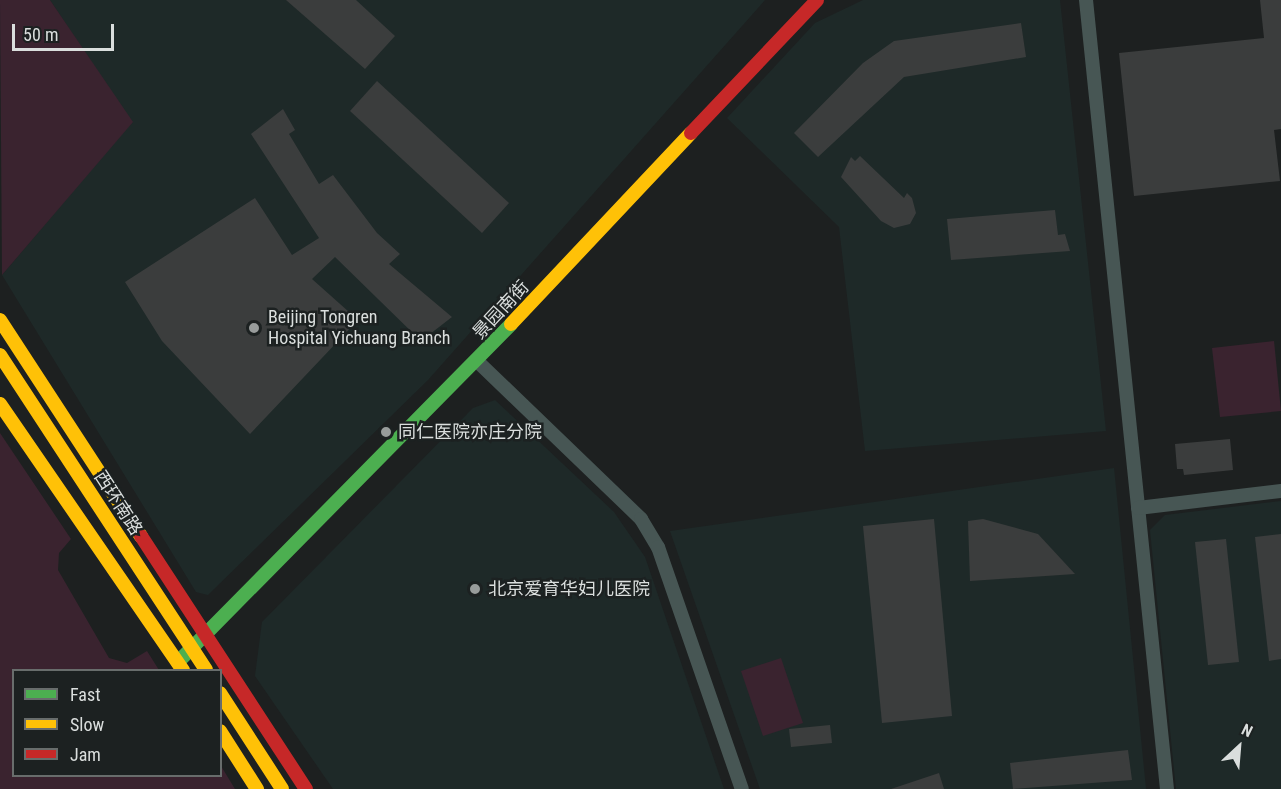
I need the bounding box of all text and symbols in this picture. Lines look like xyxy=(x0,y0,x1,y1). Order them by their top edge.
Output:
scale bar xyxy=(15,12,117,50)
text: 50 m xyxy=(23,24,58,45)
street label: 景园南街 xyxy=(469,276,533,344)
place label: Beijing Tongren Hospital Yichuang Branch xyxy=(268,307,451,350)
marker: Beijing Tongren Hospital Yichuang Branch xyxy=(245,319,263,337)
place label: 同仁医院亦庄分院 xyxy=(398,421,542,443)
marker: 同仁医院亦庄分院 xyxy=(379,425,393,439)
street label: 西环南路 xyxy=(89,467,147,539)
place label: 北京爱育华妇儿医院 xyxy=(488,578,650,600)
marker: 北京爱育华妇儿医院 xyxy=(466,580,484,598)
legend xyxy=(12,669,222,777)
text: Fast xyxy=(70,684,101,705)
text: Slow xyxy=(70,714,104,735)
north arrow xyxy=(1209,717,1269,777)
text: N xyxy=(1239,720,1256,741)
text: Jam xyxy=(70,744,101,765)

